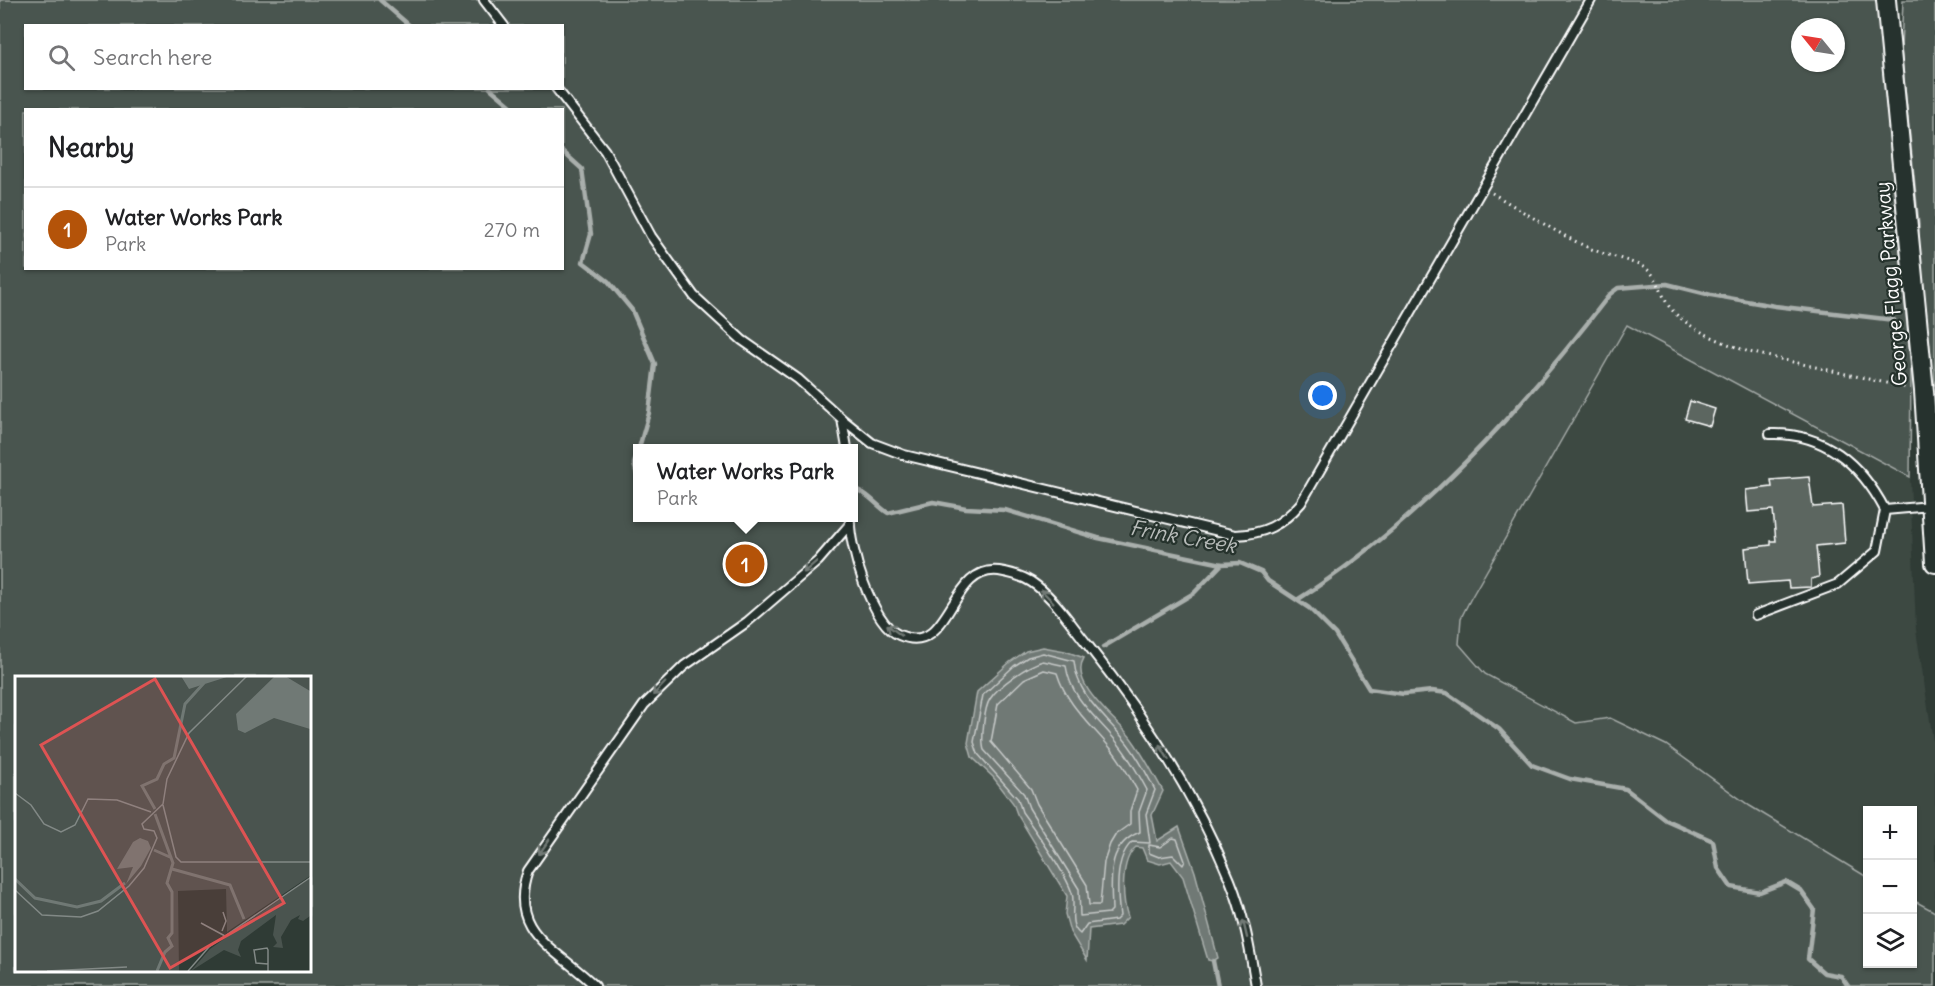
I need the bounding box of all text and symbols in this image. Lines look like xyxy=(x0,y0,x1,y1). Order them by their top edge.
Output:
north arrow xyxy=(1791,18,1845,72)
search box xyxy=(24,24,564,90)
icon: search xyxy=(45,41,78,74)
text: Search here xyxy=(93,43,212,71)
text: Nearby xyxy=(48,131,134,164)
street label: George Flagg Parkway xyxy=(1869,181,1912,387)
text: Water Works Park xyxy=(105,203,283,231)
text: 1 xyxy=(64,217,71,242)
text: 270 m xyxy=(484,217,540,242)
text: Park xyxy=(105,231,146,256)
your location xyxy=(1308,381,1337,410)
popup xyxy=(633,444,858,522)
text: Water Works Park xyxy=(657,457,834,485)
text: Park xyxy=(657,485,698,510)
water label: Frink Creek xyxy=(1128,514,1239,559)
pin: 1 xyxy=(726,542,764,586)
one-way arrow xyxy=(803,560,818,574)
one-way arrow xyxy=(1040,589,1055,603)
one-way arrow xyxy=(886,624,902,637)
inset map xyxy=(15,676,310,971)
one-way arrow xyxy=(651,682,666,697)
one-way arrow xyxy=(1158,744,1170,761)
map controls xyxy=(1863,806,1917,968)
button: + xyxy=(1863,806,1917,860)
one-way arrow xyxy=(538,838,550,854)
button: − xyxy=(1863,860,1917,914)
button: layers xyxy=(1863,914,1917,968)
one-way arrow xyxy=(1238,919,1250,938)

